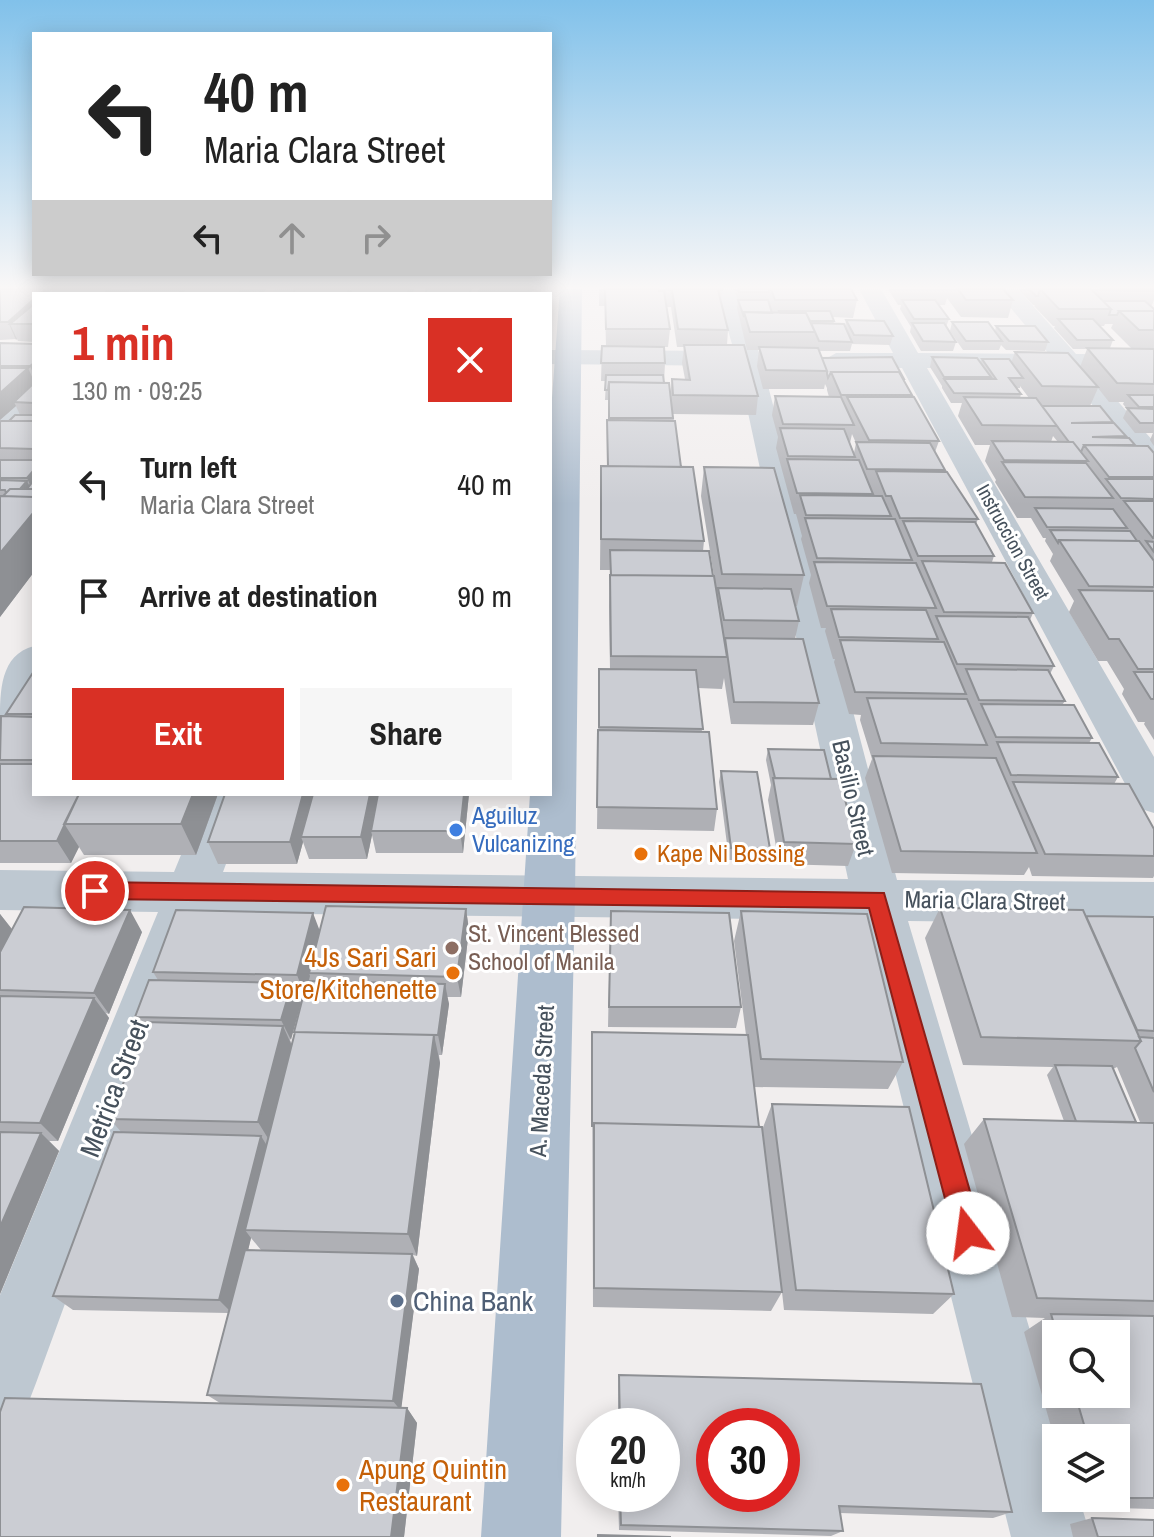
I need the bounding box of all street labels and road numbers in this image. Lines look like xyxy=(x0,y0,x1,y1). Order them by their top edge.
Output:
street label: Instruccion Street xyxy=(970,479,1057,605)
street label: Basilio Street xyxy=(825,737,883,859)
street label: Maria Clara Street xyxy=(904,883,1066,917)
street label: A. Maceda Street xyxy=(521,1004,561,1159)
street label: Metrica Street xyxy=(70,1014,158,1162)

